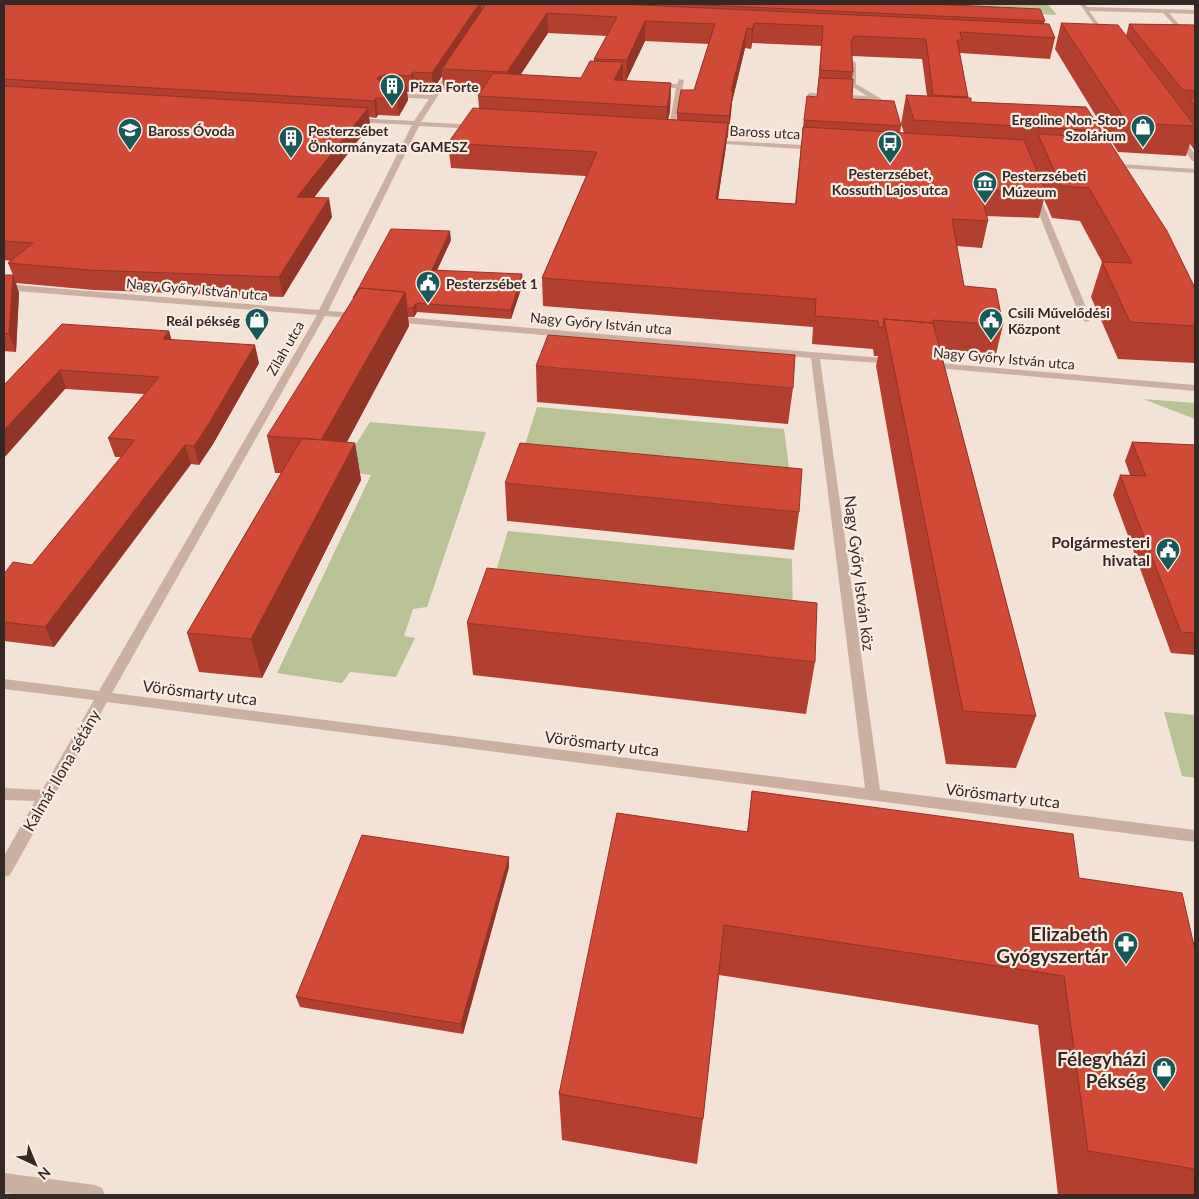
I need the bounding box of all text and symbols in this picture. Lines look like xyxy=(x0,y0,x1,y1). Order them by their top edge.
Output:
building icon: Pizza Forte xyxy=(379,73,405,107)
place label: Pizza Forte xyxy=(410,78,479,95)
place label: Ergoline Non-Stop Szolárium xyxy=(1012,111,1126,144)
shop icon: Ergoline Non-Stop Szolárium xyxy=(1130,114,1156,148)
school or university icon: Baross Óvoda xyxy=(117,117,143,151)
place label: Baross Óvoda xyxy=(148,122,235,139)
place label: Pesterzsébet Önkormányzata GAMESZ xyxy=(308,122,468,155)
street label: Baross utca xyxy=(729,122,801,142)
building icon: Pesterzsébet Önkormányzata GAMESZ xyxy=(278,125,304,159)
bus stop icon: Pesterzsébet, Kossuth Lajos utca xyxy=(877,130,903,164)
place label: Pesterzsébet, Kossuth Lajos utca xyxy=(832,165,948,198)
place label: Pesterzsébeti Múzeum xyxy=(1002,167,1086,200)
museum icon: Pesterzsébeti Múzeum xyxy=(972,170,998,204)
public building icon: Pesterzsébet 1 xyxy=(415,270,441,304)
street label: Nagy Győry István utca xyxy=(125,274,269,304)
place label: Pesterzsébet 1 xyxy=(446,275,538,292)
place label: Csili Művelődési Központ xyxy=(1008,304,1110,337)
shop icon: Reál pékség xyxy=(244,307,270,341)
public building icon: Csili Művelődési Központ xyxy=(978,307,1004,341)
street label: Nagy Győry István utca xyxy=(529,308,673,338)
place label: Reál pékség xyxy=(166,312,241,329)
street label: Zilah utca xyxy=(263,318,307,378)
street label: Nagy Győry István utca xyxy=(932,343,1076,373)
street label: Nagy Győry István köz xyxy=(841,494,879,652)
place label: Polgármesteri hivatal xyxy=(1051,532,1150,569)
public building icon: Polgármesteri hivatal xyxy=(1155,537,1181,571)
street label: Vörösmarty utca xyxy=(142,676,258,708)
street label: Kalmár Ilona sétány xyxy=(18,705,104,834)
street label: Vörösmarty utca xyxy=(544,727,660,759)
street label: Vörösmarty utca xyxy=(945,779,1061,811)
place label: Elizabeth Gyógyszertár xyxy=(996,922,1109,967)
pharmacy icon: Elizabeth Gyógyszertár xyxy=(1113,931,1139,965)
place label: Félegyházi Pékség xyxy=(1057,1047,1146,1092)
shop icon: Félegyházi Pékség xyxy=(1151,1056,1177,1090)
north arrow xyxy=(10,1139,60,1189)
text: N xyxy=(35,1164,54,1184)

